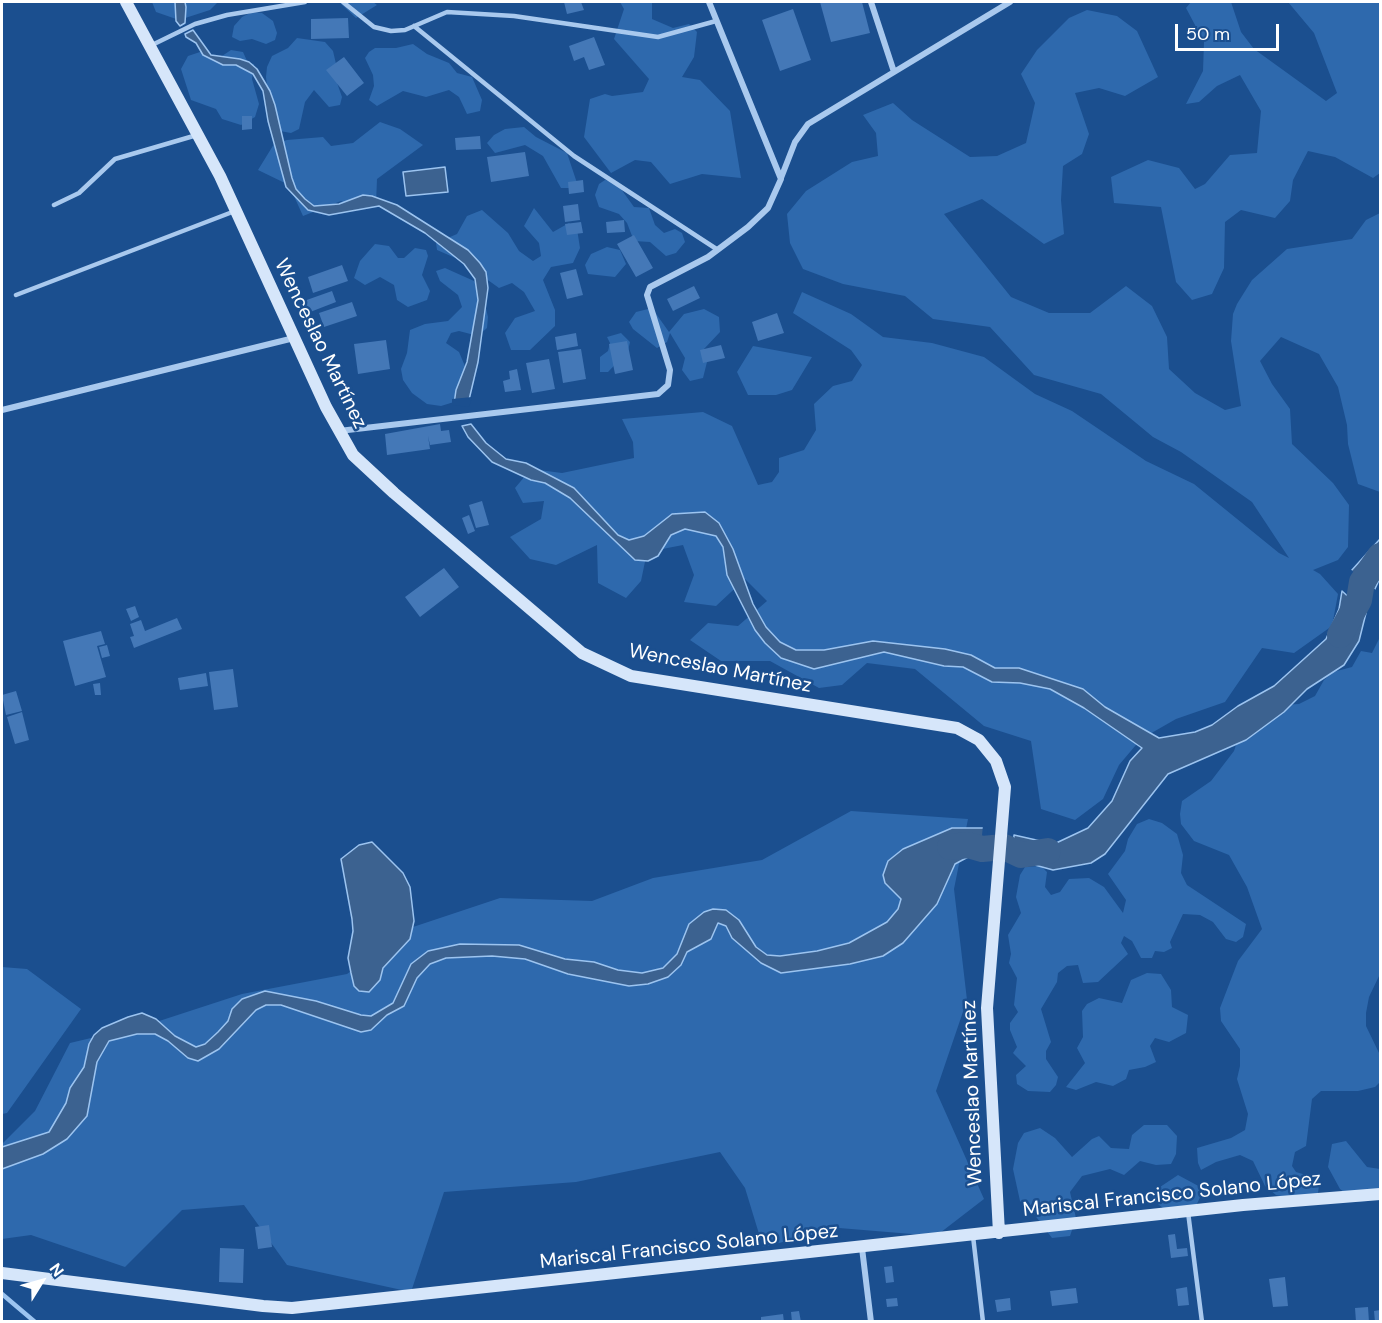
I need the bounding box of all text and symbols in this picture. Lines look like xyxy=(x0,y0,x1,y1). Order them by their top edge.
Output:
scale bar xyxy=(1178,12,1282,50)
text: 50 m xyxy=(1186,22,1230,46)
street label: Wenceslao Martínez xyxy=(268,255,372,433)
street label: Wenceslao Martínez xyxy=(626,639,814,699)
street label: Wenceslao Martínez xyxy=(958,1000,988,1186)
street label: Mariscal Francisco Solano López xyxy=(1022,1167,1322,1223)
street label: Mariscal Francisco Solano López xyxy=(539,1219,839,1275)
north arrow xyxy=(12,1251,72,1311)
text: N xyxy=(45,1259,69,1281)

